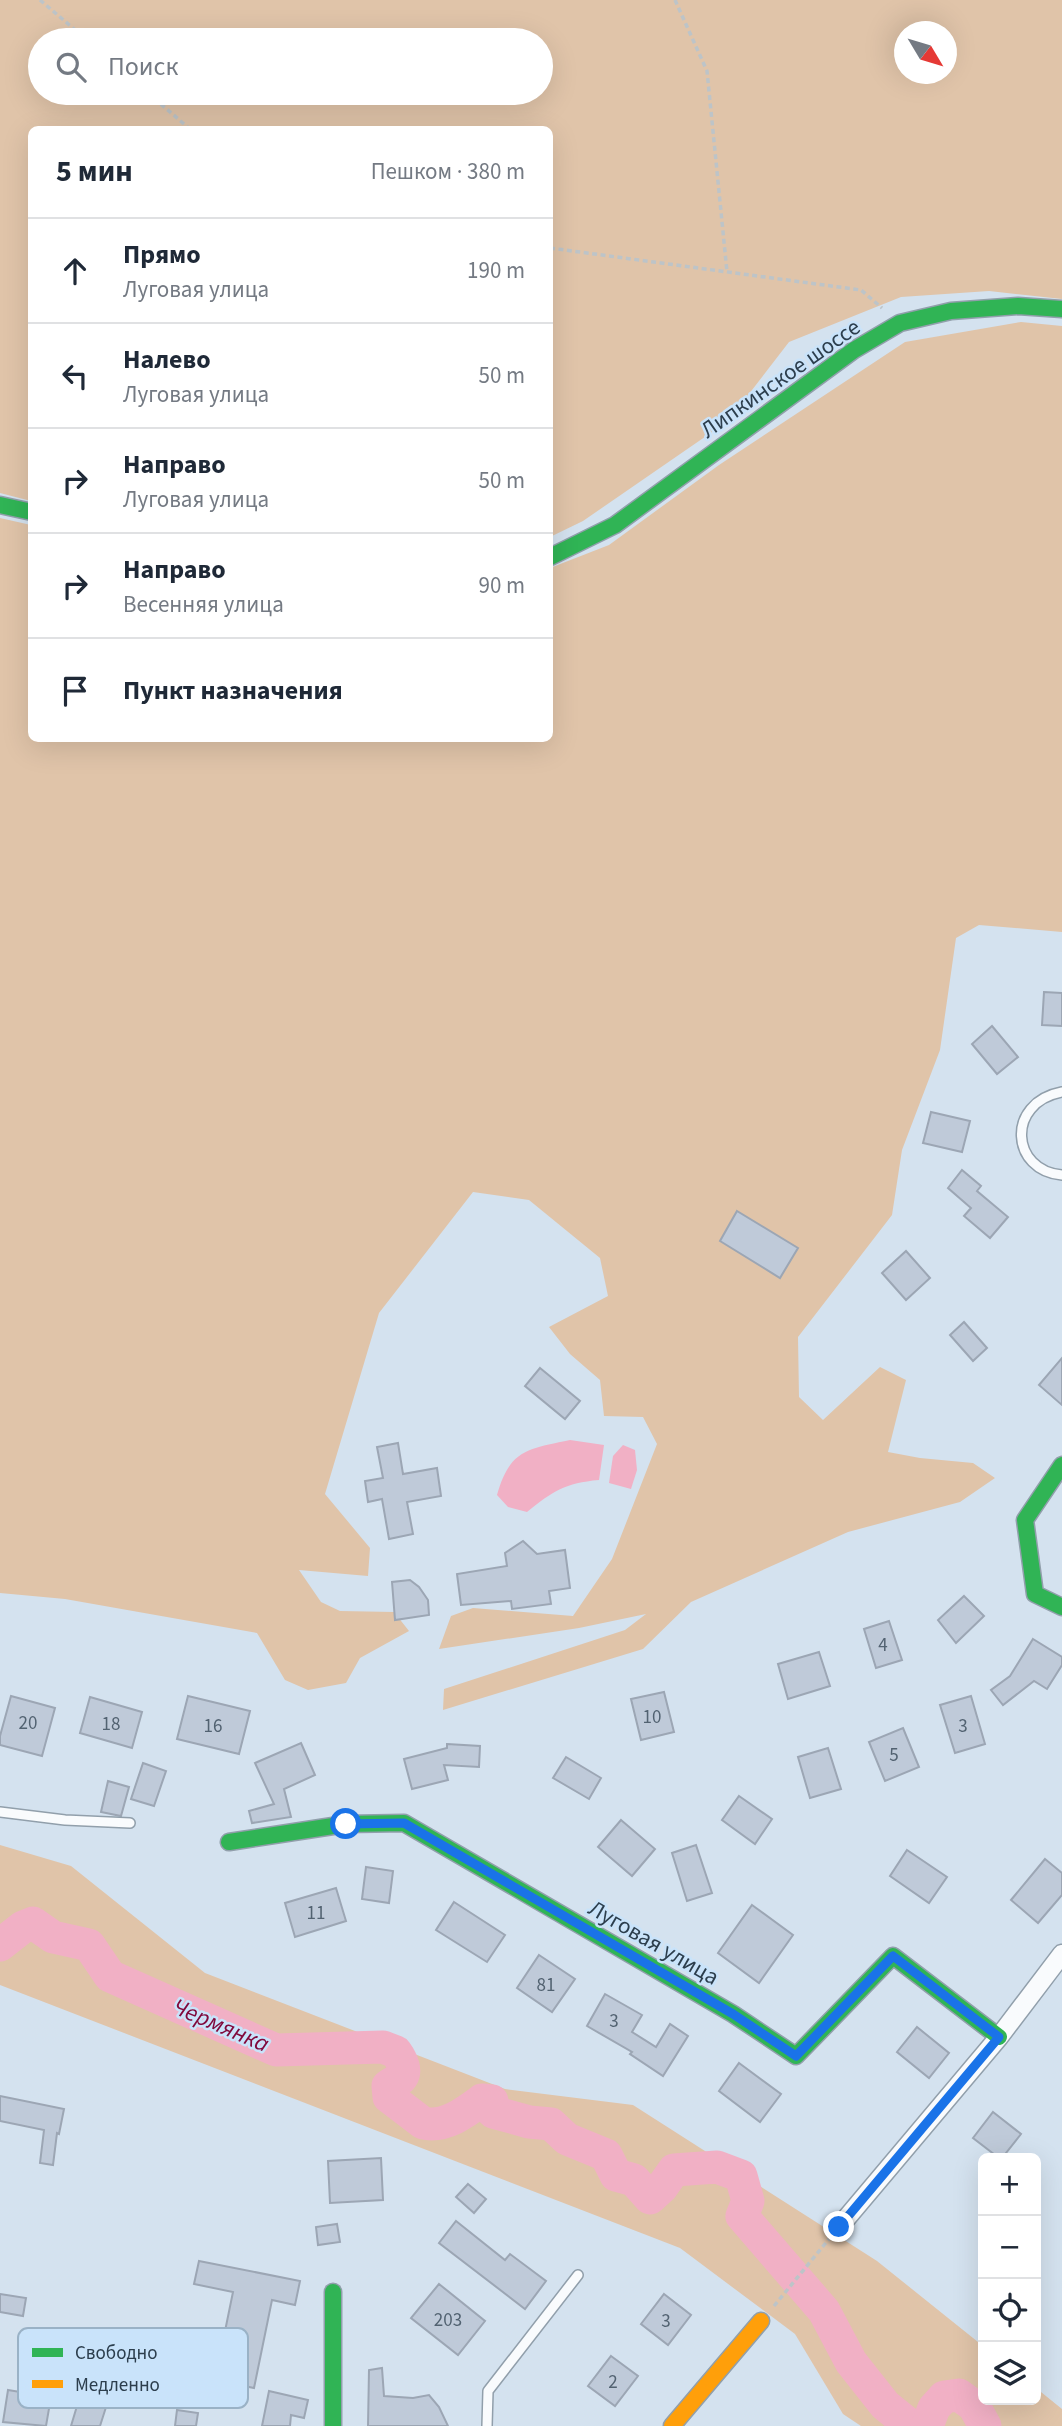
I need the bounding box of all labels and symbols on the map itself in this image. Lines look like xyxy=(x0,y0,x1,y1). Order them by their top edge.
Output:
north arrow xyxy=(894,21,957,84)
street label: Липкинское шоссе xyxy=(694,311,867,446)
house number: 4 xyxy=(878,1632,888,1659)
house number: 10 xyxy=(643,1704,661,1731)
house number: 20 xyxy=(19,1710,37,1737)
house number: 18 xyxy=(102,1711,120,1738)
house number: 16 xyxy=(204,1713,222,1740)
house number: 3 xyxy=(958,1713,968,1740)
house number: 5 xyxy=(889,1742,899,1769)
route start xyxy=(330,1808,361,1839)
street label: Луговая улица xyxy=(582,1892,725,1993)
house number: 11 xyxy=(307,1900,325,1927)
house number: 81 xyxy=(537,1972,555,1999)
water label: Чермянка xyxy=(167,1989,275,2062)
house number: 3 xyxy=(609,2008,619,2035)
route end xyxy=(823,2211,854,2242)
house number: 203 xyxy=(434,2307,462,2334)
house number: 3 xyxy=(661,2308,671,2335)
legend xyxy=(18,2328,248,2408)
text: Свободно xyxy=(75,2340,158,2367)
house number: 2 xyxy=(608,2369,618,2396)
text: Медленно xyxy=(75,2372,160,2399)

